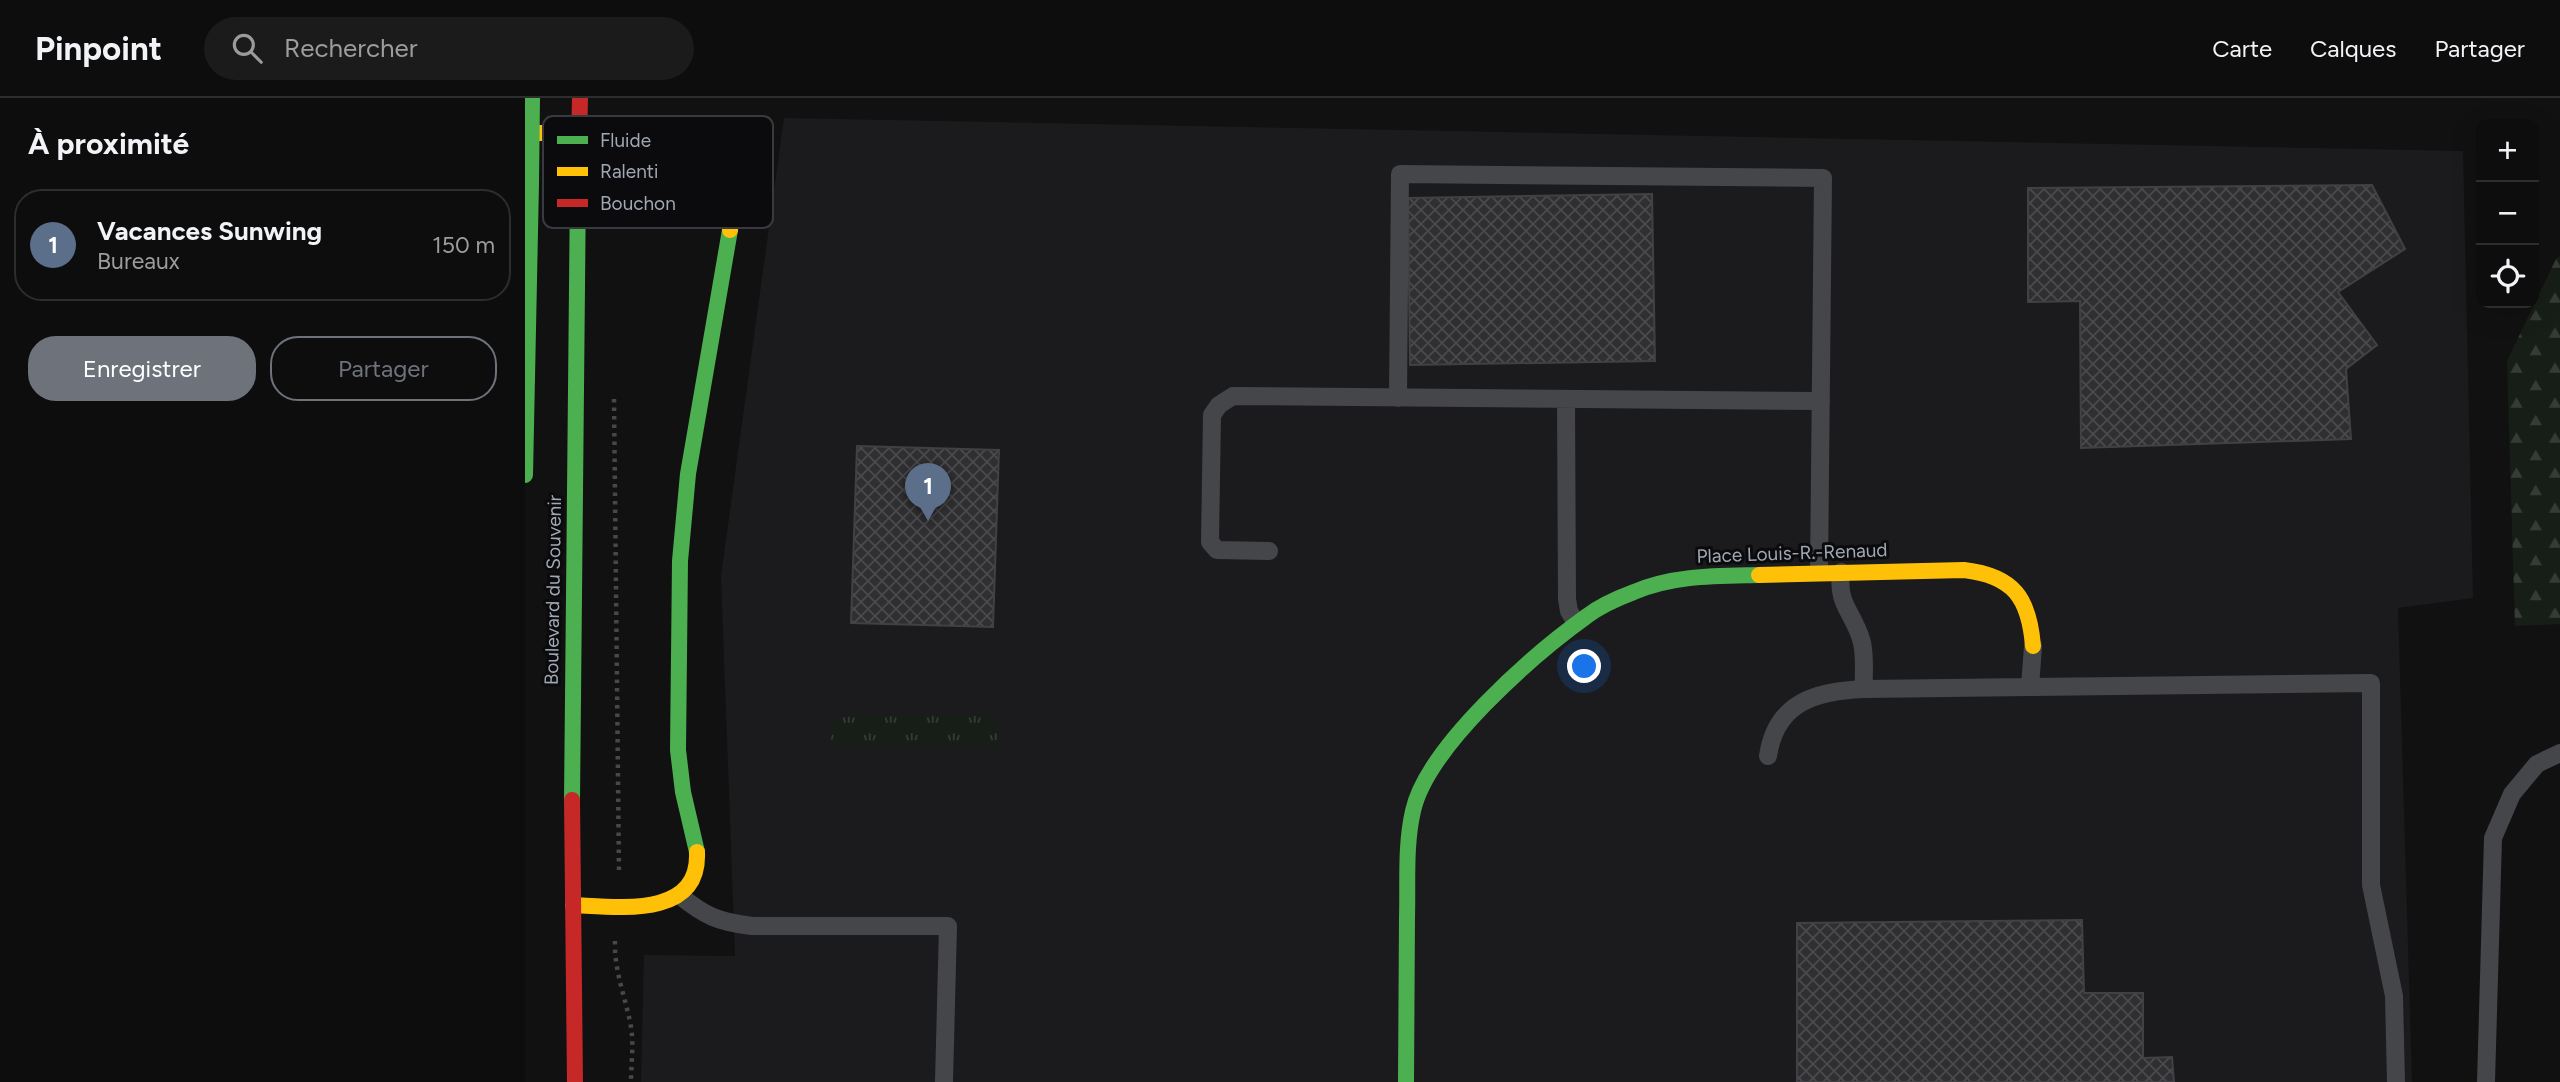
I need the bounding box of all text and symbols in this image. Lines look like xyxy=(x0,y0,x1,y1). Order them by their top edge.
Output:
search box xyxy=(204,17,694,80)
text: Pinpoint xyxy=(35,29,162,68)
icon: search xyxy=(228,29,266,67)
text: Rechercher xyxy=(284,32,418,64)
text: Carte xyxy=(2212,34,2272,63)
text: Calques xyxy=(2310,34,2396,63)
text: Partager xyxy=(2434,34,2525,63)
legend xyxy=(543,116,773,228)
map controls xyxy=(2476,119,2539,308)
button: + xyxy=(2476,119,2539,182)
text: À proximité xyxy=(28,125,189,162)
text: Fluide xyxy=(600,129,651,152)
text: Ralenti xyxy=(600,160,658,183)
button: − xyxy=(2476,182,2539,245)
text: Bouchon xyxy=(600,192,676,215)
text: Vacances Sunwing xyxy=(97,215,322,247)
text: 1 xyxy=(48,231,58,259)
text: 150 m xyxy=(432,231,495,259)
button: locate xyxy=(2476,245,2539,308)
text: Bureaux xyxy=(97,247,180,275)
button: Enregistrer xyxy=(28,336,256,401)
button: Partager xyxy=(270,336,497,401)
pin: 1 xyxy=(905,463,951,521)
street label: Boulevard du Souvenir xyxy=(540,494,566,685)
street label: Place Louis-R.-Renaud xyxy=(1696,538,1888,568)
your location xyxy=(1567,649,1601,683)

